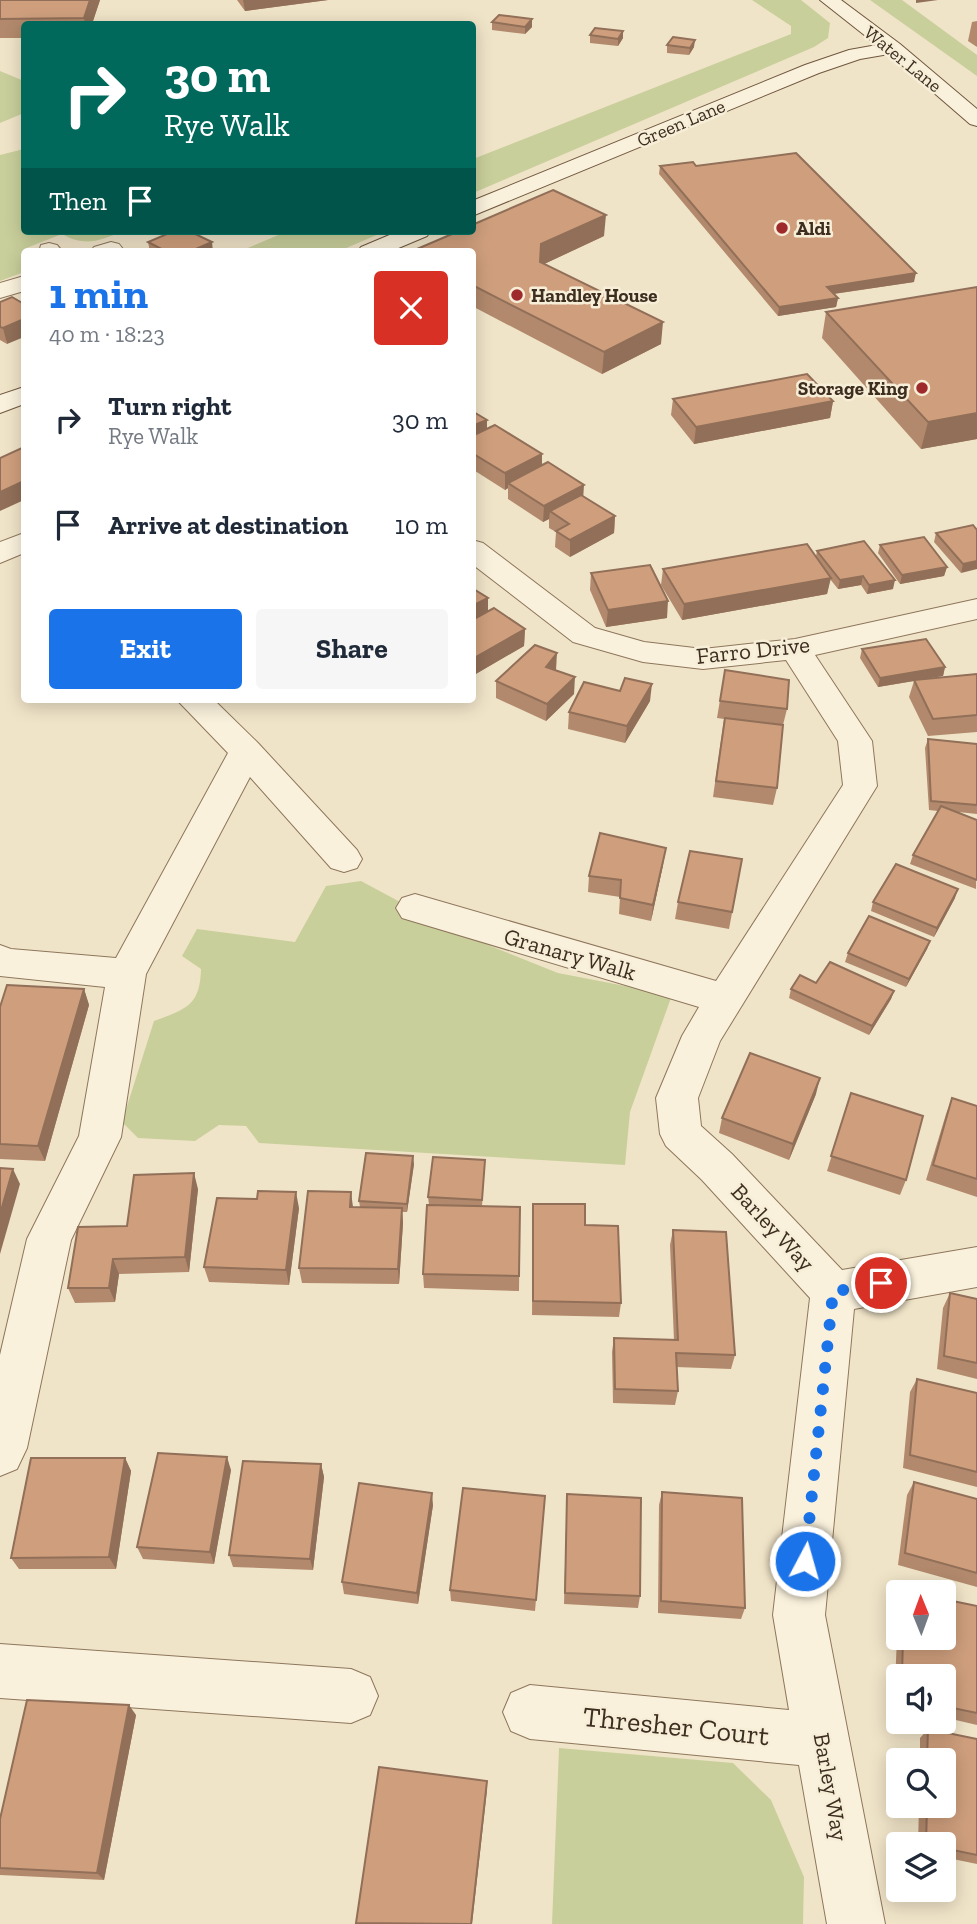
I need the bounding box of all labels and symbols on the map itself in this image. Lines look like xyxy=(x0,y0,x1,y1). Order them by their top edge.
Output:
street label: Water Lane xyxy=(859,21,947,97)
street label: Green Lane xyxy=(633,94,729,152)
place label: Aldi xyxy=(796,217,831,240)
marker: Aldi xyxy=(774,220,790,236)
place label: Handley House xyxy=(531,284,658,307)
marker: Handley House xyxy=(509,287,525,303)
place label: Storage King xyxy=(798,377,908,400)
marker: Storage King xyxy=(914,380,930,396)
street label: Farro Drive xyxy=(695,630,811,670)
street label: Granary Walk xyxy=(501,922,639,986)
street label: Barley Way xyxy=(725,1177,821,1277)
pin xyxy=(851,1253,911,1313)
position arrow xyxy=(768,1524,842,1598)
north arrow xyxy=(886,1580,956,1650)
street label: Thresher Court xyxy=(581,1700,771,1752)
street label: Barley Way xyxy=(808,1731,854,1844)

